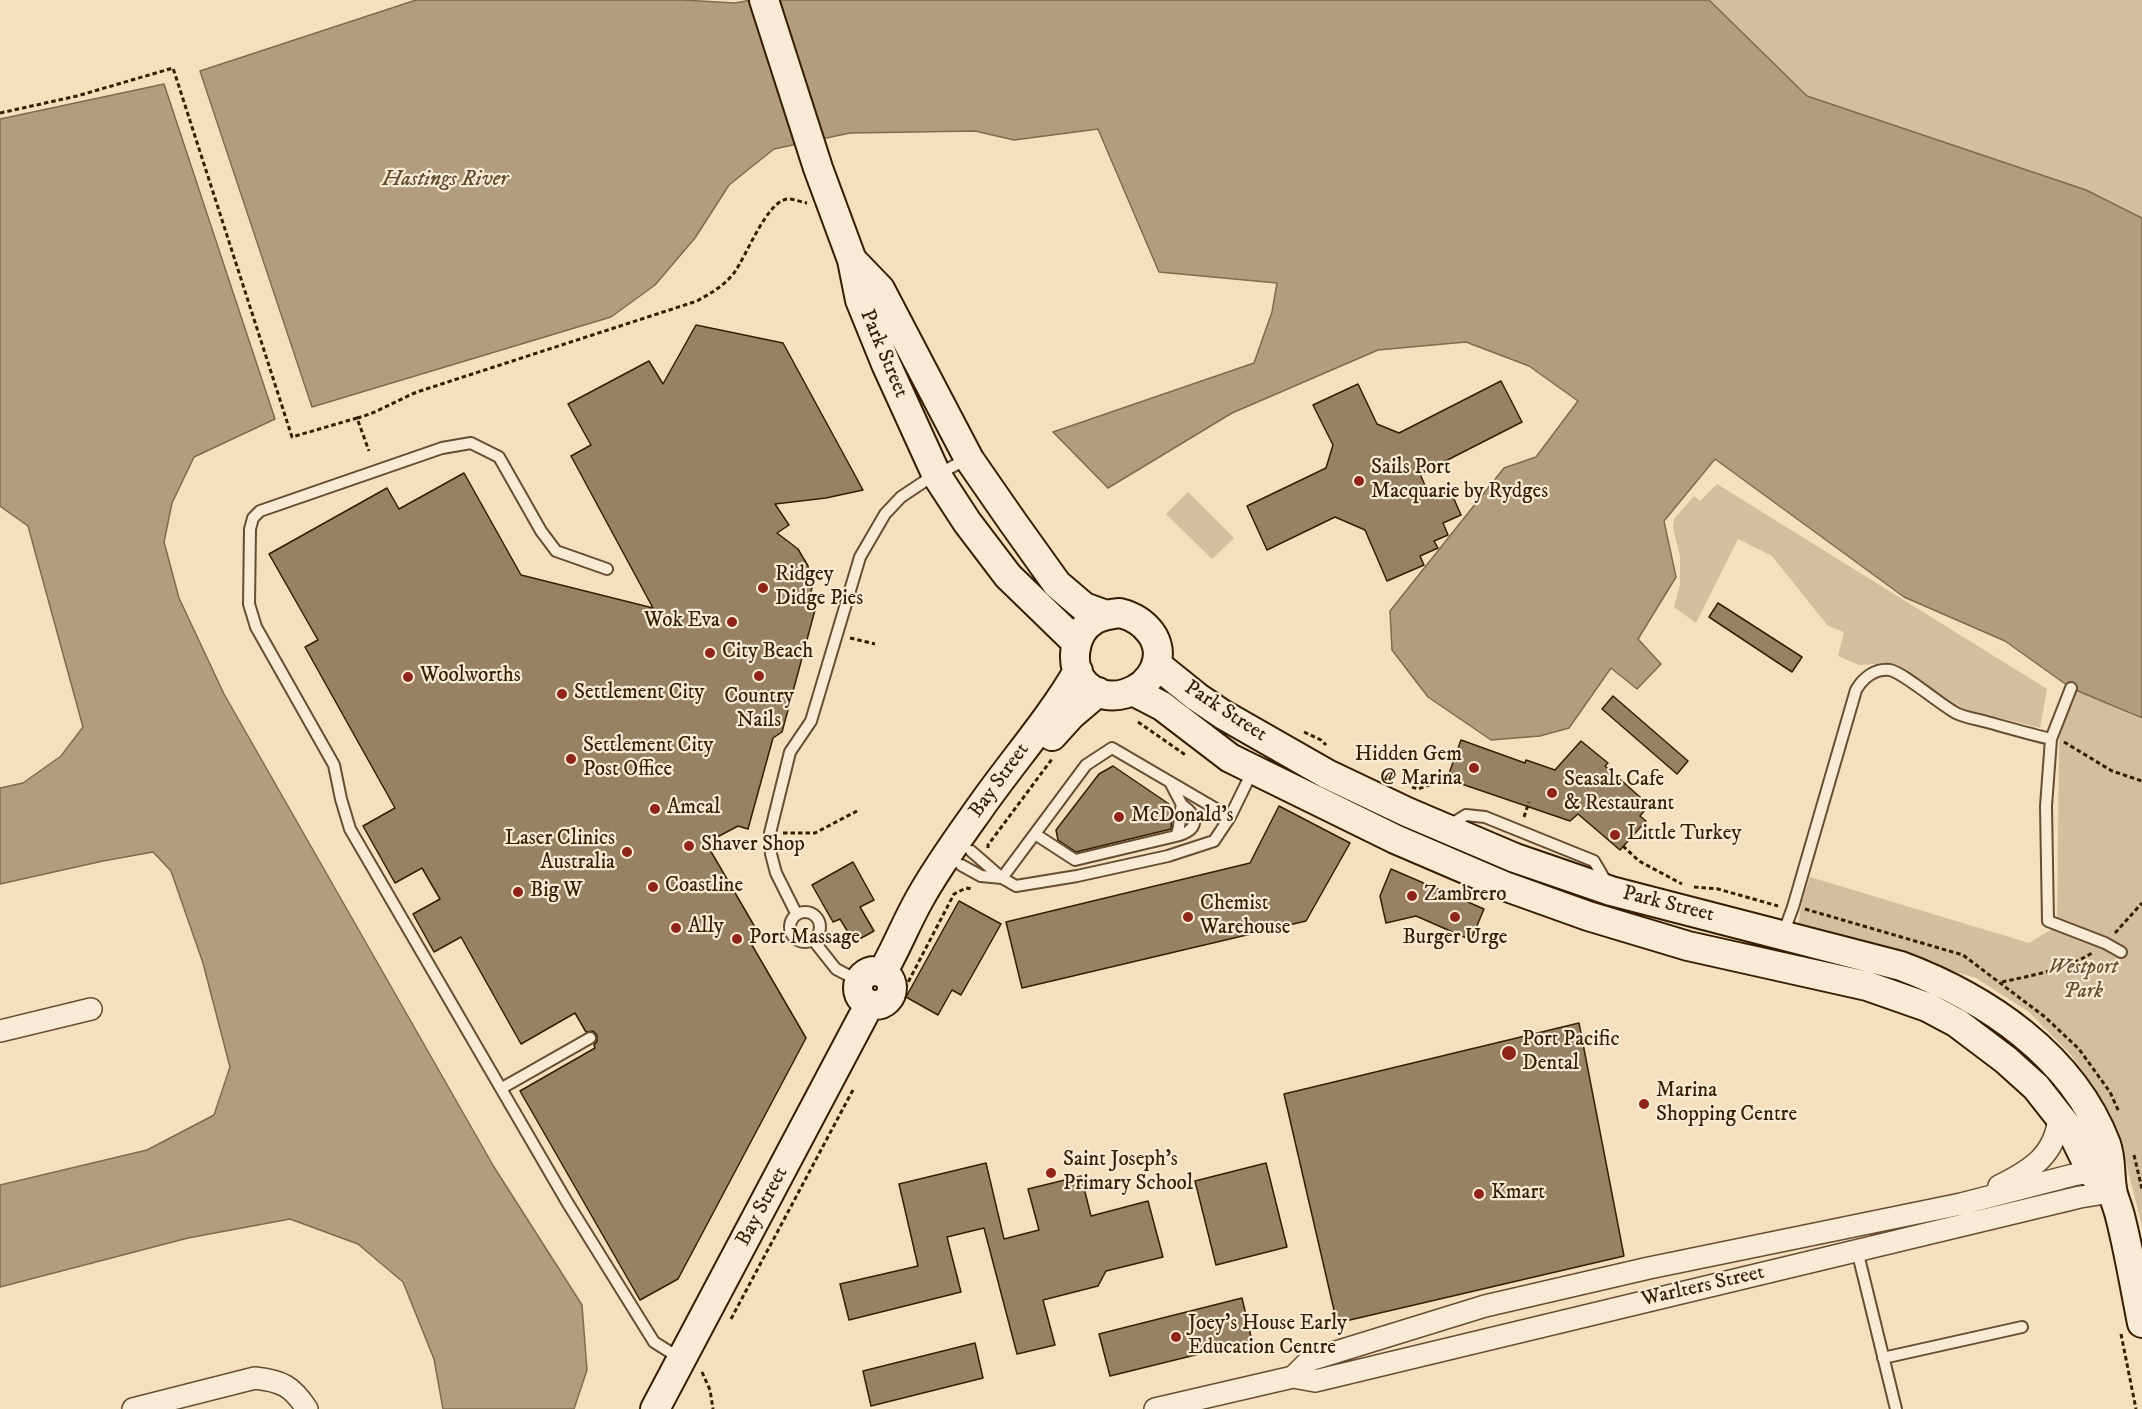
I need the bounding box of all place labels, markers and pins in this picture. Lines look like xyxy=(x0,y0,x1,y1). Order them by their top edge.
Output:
place label: Sails Port Macquarie by Rydges xyxy=(1371,456,1548,506)
marker: Sails Port Macquarie by Rydges xyxy=(1352,474,1366,488)
place label: Ridgey Didge Pies xyxy=(775,563,863,613)
marker: Ridgey Didge Pies xyxy=(756,581,770,595)
place label: Wok Eva xyxy=(644,609,720,635)
marker: Wok Eva xyxy=(725,615,739,629)
place label: City Beach xyxy=(722,640,813,666)
marker: City Beach xyxy=(703,646,717,660)
place label: Woolworths xyxy=(420,664,521,690)
marker: Country Nails xyxy=(752,669,766,683)
marker: Woolworths xyxy=(401,670,415,684)
place label: Settlement City xyxy=(574,681,704,707)
place label: Country Nails xyxy=(724,685,794,735)
marker: Settlement City xyxy=(555,687,569,701)
place label: Settlement City Post Office xyxy=(583,734,713,784)
place label: Hidden Gem @ Marina xyxy=(1355,743,1462,793)
marker: Settlement City Post Office xyxy=(564,752,578,766)
marker: Hidden Gem @ Marina xyxy=(1467,761,1481,775)
place label: Seasalt Cafe & Restaurant xyxy=(1564,768,1674,818)
marker: Seasalt Cafe & Restaurant xyxy=(1545,786,1559,800)
place label: Amcal xyxy=(667,796,720,822)
marker: Amcal xyxy=(648,802,662,816)
place label: McDonald's xyxy=(1131,804,1234,830)
marker: McDonald's xyxy=(1112,810,1126,824)
place label: Little Turkey xyxy=(1627,822,1741,848)
place label: Laser Clinics Australia xyxy=(505,827,615,877)
marker: Little Turkey xyxy=(1608,828,1622,842)
place label: Shaver Shop xyxy=(701,833,805,859)
marker: Shaver Shop xyxy=(682,839,696,853)
marker: Laser Clinics Australia xyxy=(620,845,634,859)
place label: Coastline xyxy=(665,874,743,900)
place label: Big W xyxy=(530,879,583,905)
marker: Coastline xyxy=(646,880,660,894)
place label: Zambrero xyxy=(1424,883,1506,909)
marker: Big W xyxy=(511,885,525,899)
marker: Zambrero xyxy=(1405,889,1419,903)
place label: Chemist Warehouse xyxy=(1200,892,1290,942)
marker: Chemist Warehouse xyxy=(1181,910,1195,924)
marker: Burger Urge xyxy=(1448,910,1462,924)
place label: Ally xyxy=(688,915,724,941)
marker: Ally xyxy=(669,921,683,935)
place label: Port Massage xyxy=(749,926,860,952)
place label: Burger Urge xyxy=(1403,926,1507,952)
marker: Port Massage xyxy=(730,932,744,946)
place label: Port Pacific Dental xyxy=(1522,1028,1619,1078)
marker: Port Pacific Dental xyxy=(1500,1044,1518,1062)
place label: Marina Shopping Centre xyxy=(1656,1079,1797,1129)
marker: Marina Shopping Centre xyxy=(1637,1097,1651,1111)
place label: Saint Joseph's Primary School xyxy=(1063,1148,1193,1198)
marker: Saint Joseph's Primary School xyxy=(1044,1166,1058,1180)
place label: Kmart xyxy=(1491,1181,1545,1207)
marker: Kmart xyxy=(1472,1187,1486,1201)
place label: Joey's House Early Education Centre xyxy=(1188,1312,1347,1362)
marker: Joey's House Early Education Centre xyxy=(1169,1330,1183,1344)

